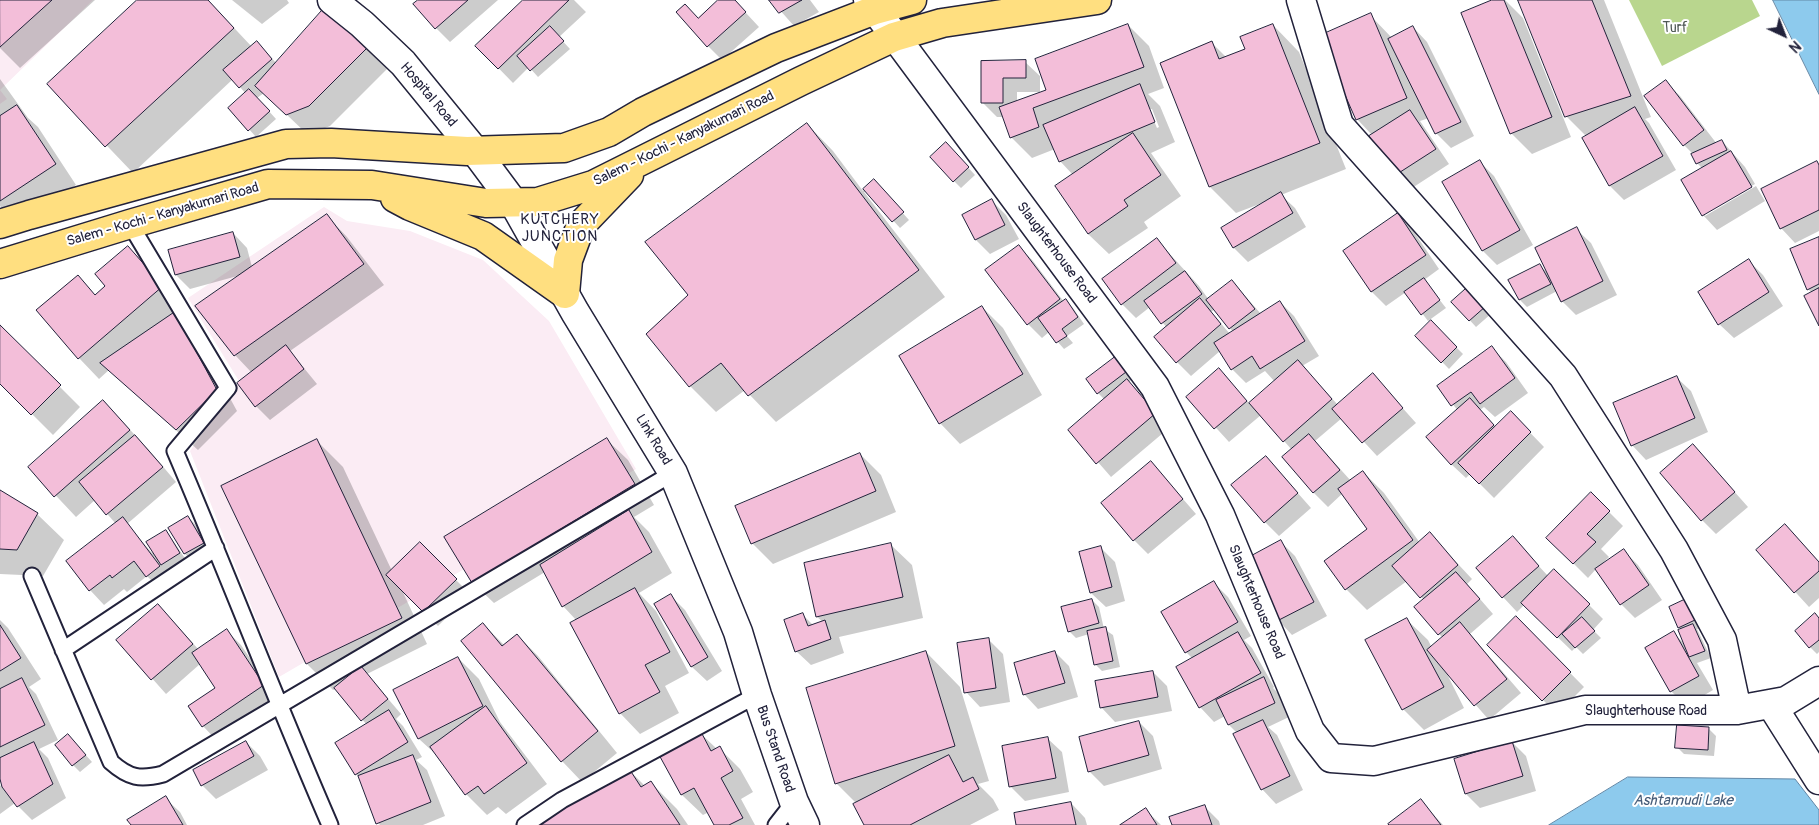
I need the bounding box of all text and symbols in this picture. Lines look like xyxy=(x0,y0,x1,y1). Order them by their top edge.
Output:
north arrow xyxy=(1759,10,1809,60)
park label: Turf xyxy=(1662,20,1688,36)
text: N xyxy=(1785,37,1804,56)
street label: Hospital Road xyxy=(396,59,460,131)
street label: Salem - Kochi - Kanyakumari Road xyxy=(591,88,777,190)
street label: Salem - Kochi - Kanyakumari Road xyxy=(65,179,261,251)
street label: Slaughterhouse Road xyxy=(1012,199,1100,307)
district label: KUTCHERY JUNCTION xyxy=(519,211,601,246)
street label: Link Road xyxy=(631,412,675,468)
street label: Slaughterhouse Road xyxy=(1224,542,1288,662)
street label: Bus Stand Road xyxy=(752,703,798,795)
street label: Slaughterhouse Road xyxy=(1585,703,1707,719)
water label: Ashtamudi Lake xyxy=(1633,792,1733,810)

